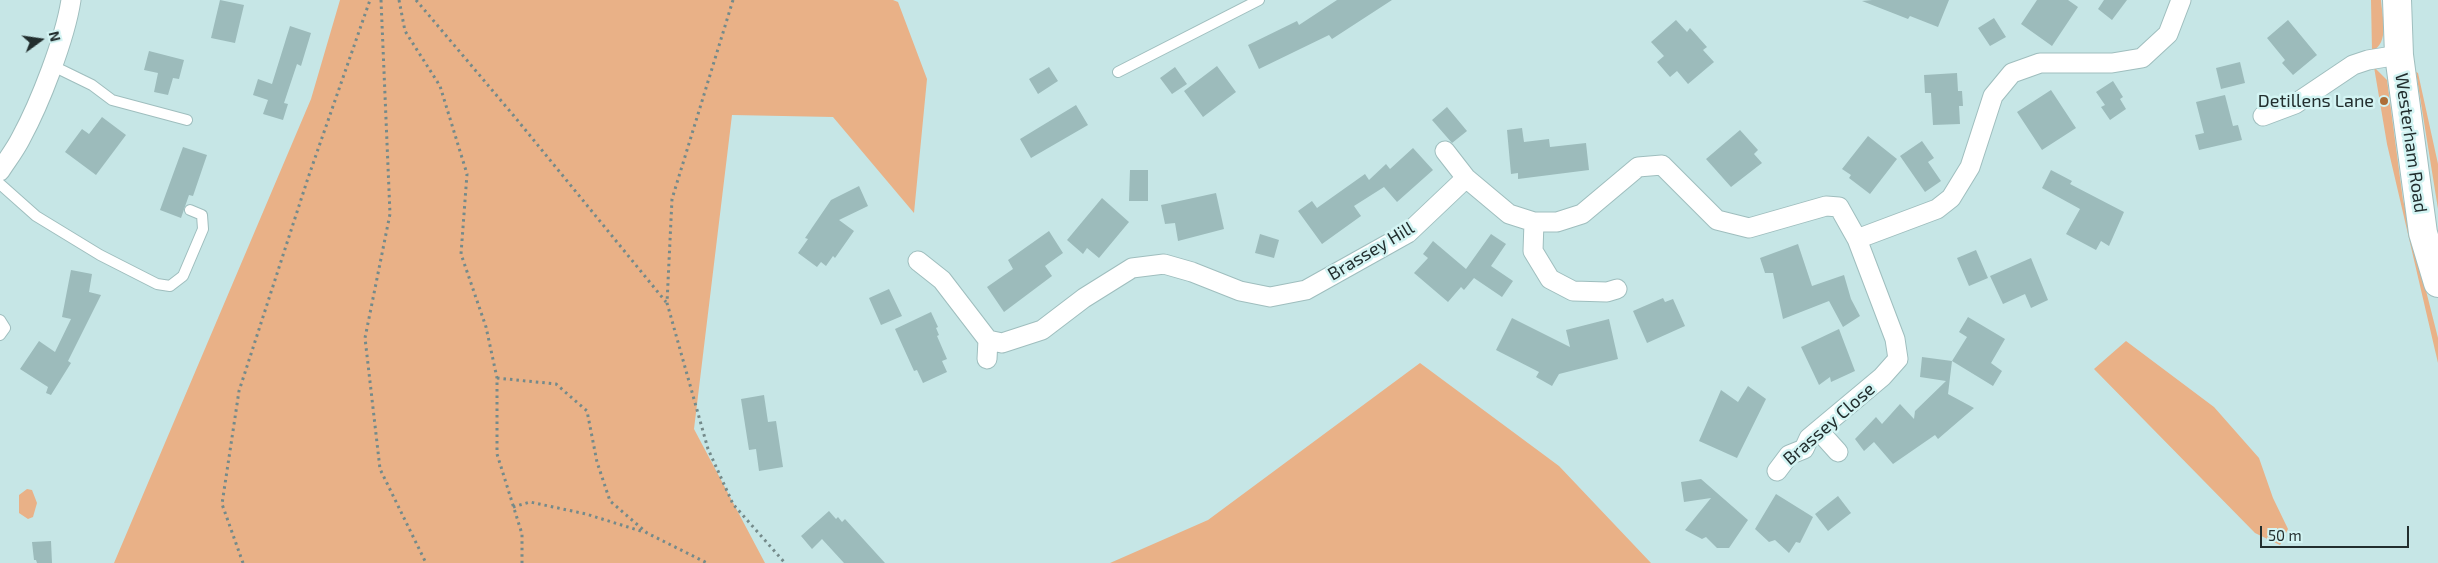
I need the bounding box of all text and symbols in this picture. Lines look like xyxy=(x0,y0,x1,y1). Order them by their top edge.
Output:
north arrow xyxy=(15,15,65,65)
text: N xyxy=(46,29,65,43)
street label: Westerham Road xyxy=(2391,72,2431,214)
place label: Detillens Lane xyxy=(2258,90,2374,112)
marker: Detillens Lane xyxy=(2378,95,2390,107)
street label: Brassey Hill xyxy=(1324,217,1418,285)
street label: Brassey Close xyxy=(1779,378,1879,470)
scale bar xyxy=(2263,516,2412,548)
text: 50 m xyxy=(2268,526,2302,544)

